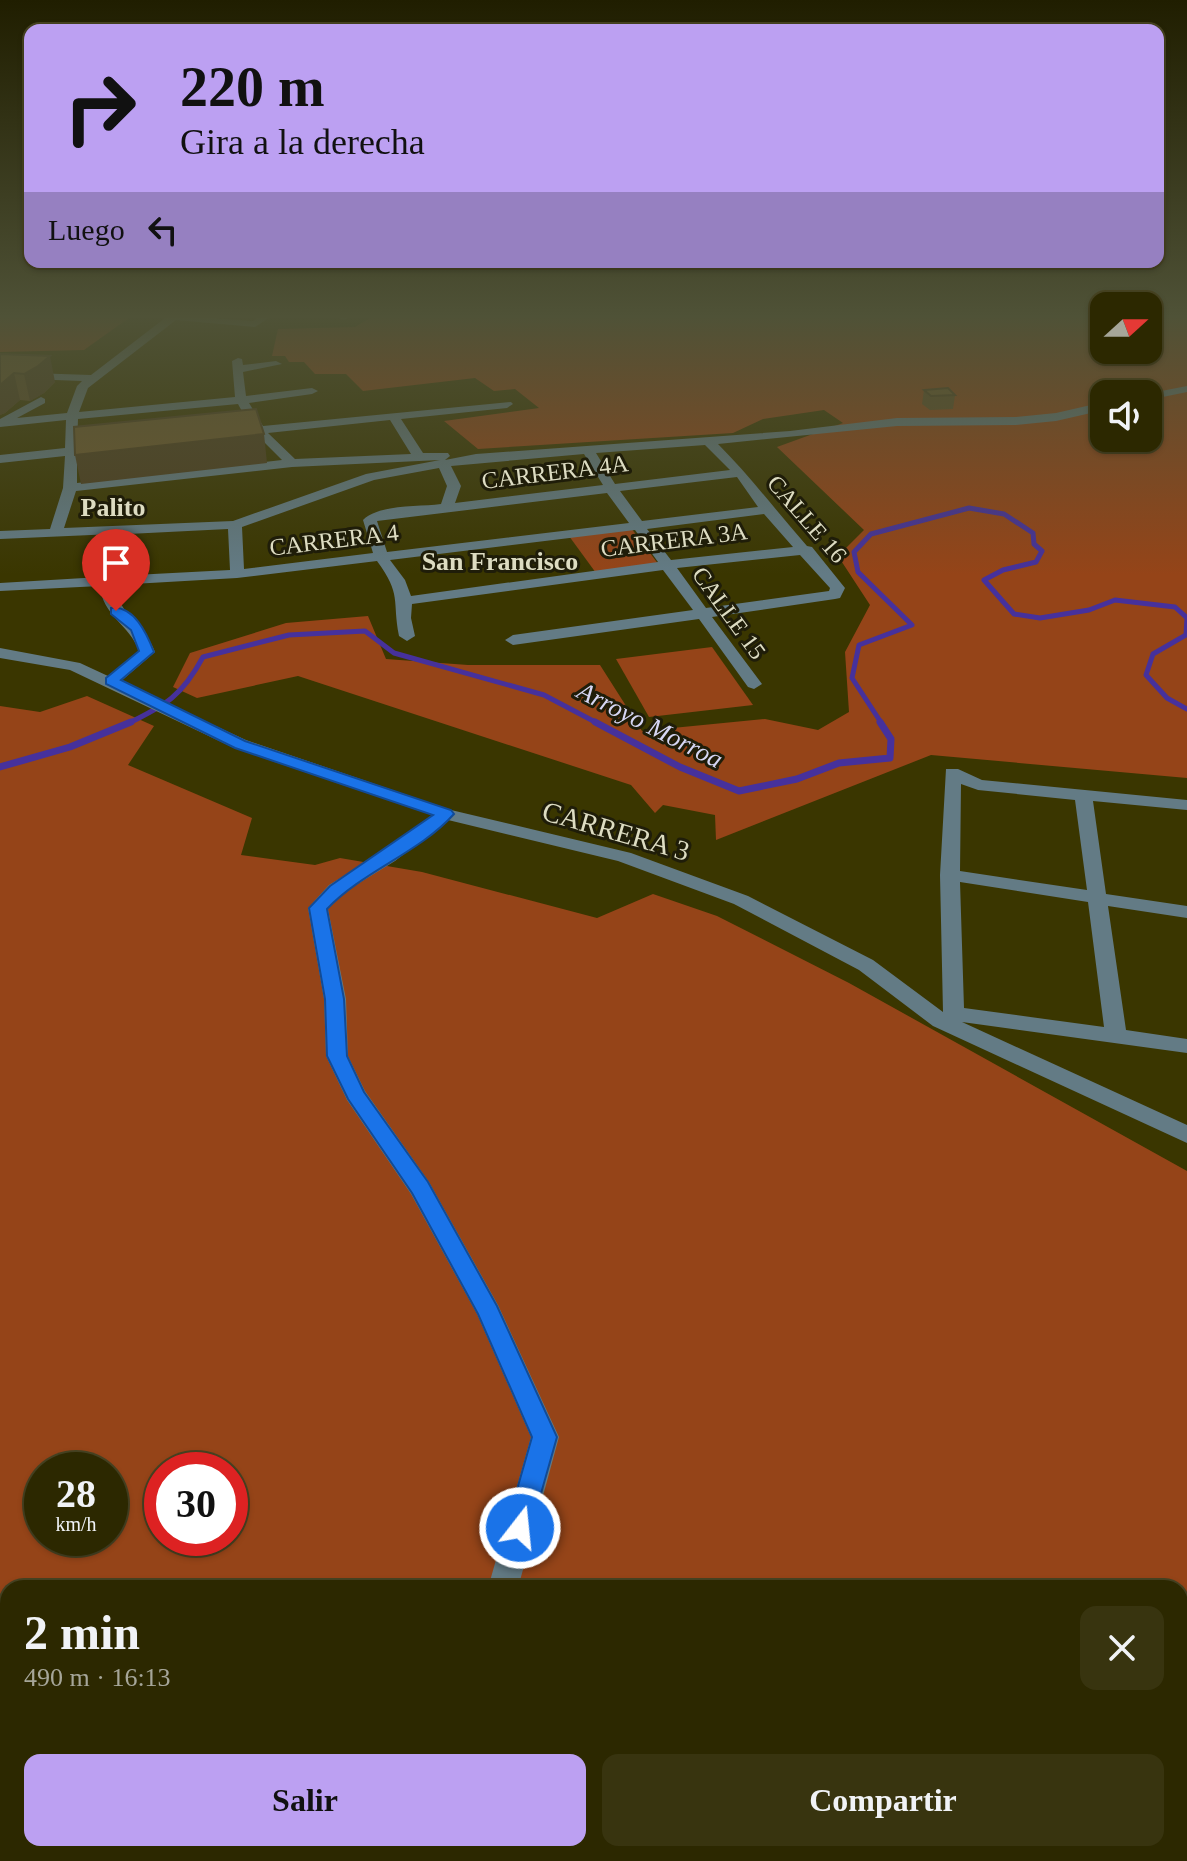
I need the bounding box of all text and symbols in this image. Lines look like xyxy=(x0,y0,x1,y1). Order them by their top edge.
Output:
icon: right xyxy=(48,56,152,160)
text: 220 m xyxy=(180,56,325,118)
text: Gira a la derecha xyxy=(180,122,425,162)
icon: left xyxy=(141,208,185,252)
text: Luego xyxy=(48,213,125,246)
north arrow xyxy=(1090,292,1162,364)
map controls xyxy=(1090,292,1162,452)
button: sound xyxy=(1090,380,1162,452)
street label: CARRERA 4A xyxy=(480,450,630,494)
street label: CALLE 16 xyxy=(762,470,852,568)
district label: Palito xyxy=(81,493,146,522)
street label: CARRERA 3A xyxy=(599,518,749,562)
street label: CARRERA 4 xyxy=(268,519,400,561)
pin xyxy=(82,529,150,611)
icon: arrive xyxy=(94,541,138,585)
district label: San Francisco xyxy=(422,547,578,576)
street label: CALLE 15 xyxy=(687,562,771,664)
water label: Arroyo Morroa xyxy=(571,675,727,774)
street label: CARRERA 3 xyxy=(539,795,693,867)
speed limit sign: 30 xyxy=(144,1452,248,1556)
text: 28 xyxy=(56,1471,96,1516)
position arrow xyxy=(478,1486,562,1570)
text: km/h xyxy=(55,1513,97,1535)
text: 2 min xyxy=(24,1606,140,1659)
button: close xyxy=(1080,1606,1164,1690)
text: 490 m · 16:13 xyxy=(24,1663,171,1692)
button: Salir xyxy=(24,1754,586,1846)
button: Compartir xyxy=(602,1754,1164,1846)

